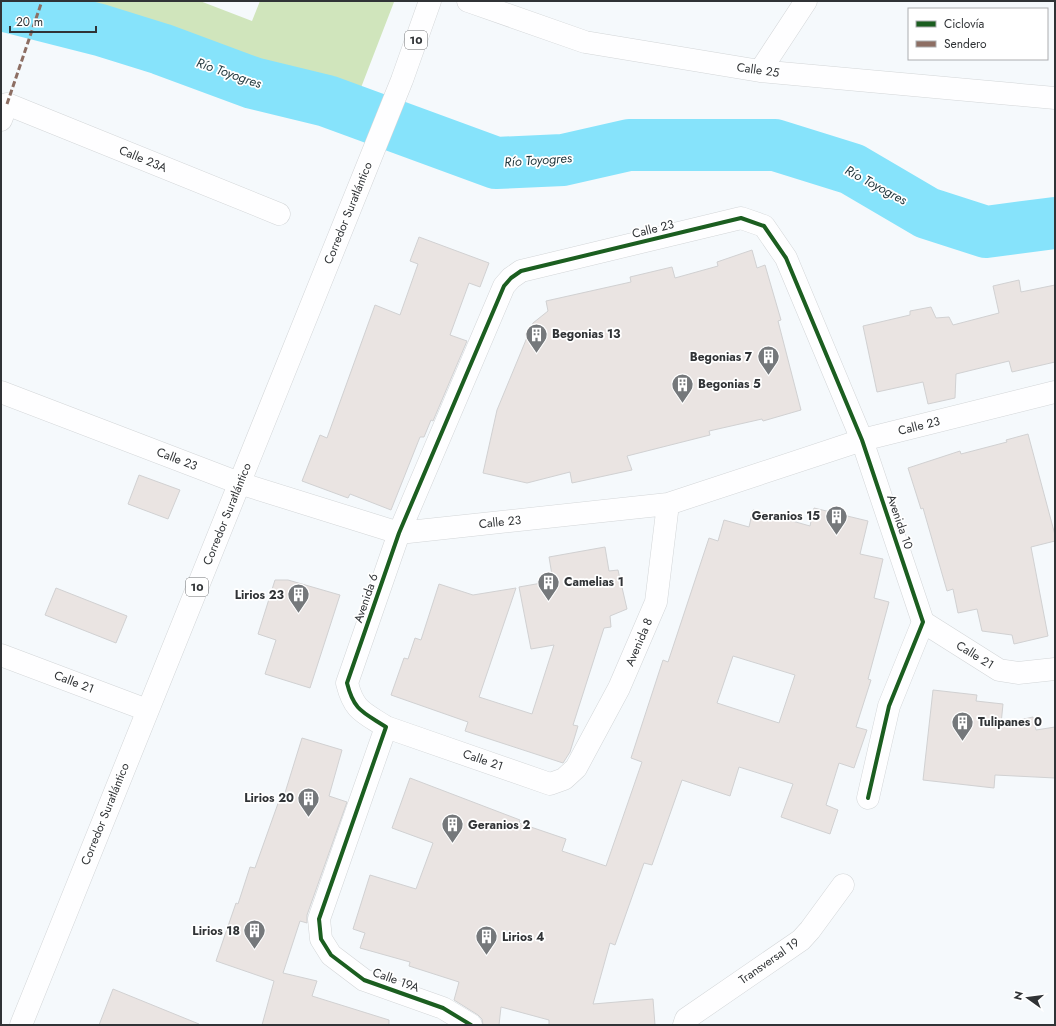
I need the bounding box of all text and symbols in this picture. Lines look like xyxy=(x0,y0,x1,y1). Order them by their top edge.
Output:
scale bar xyxy=(10,8,96,34)
legend xyxy=(908,8,1048,60)
text: 20 m xyxy=(16,13,43,31)
text: Ciclovía xyxy=(944,15,985,33)
road number: 10 xyxy=(405,31,427,49)
text: Sendero xyxy=(944,35,987,53)
water label: Río Toyogres xyxy=(194,53,265,93)
street label: Calle 25 xyxy=(736,58,781,82)
street label: Calle 23A xyxy=(116,141,170,177)
water label: Río Toyogres xyxy=(504,148,573,172)
street label: Corredor Suratlántico xyxy=(319,159,377,267)
water label: Río Toyogres xyxy=(842,161,911,210)
street label: Calle 23 xyxy=(630,215,676,243)
building icon: Begonias 13 xyxy=(524,321,550,354)
place label: Begonias 13 xyxy=(552,325,621,343)
building icon: Begonias 7 xyxy=(755,344,781,377)
place label: Begonias 7 xyxy=(690,348,753,366)
building icon: Begonias 5 xyxy=(669,371,695,404)
place label: Begonias 5 xyxy=(698,375,761,393)
street label: Calle 23 xyxy=(896,412,942,440)
street label: Calle 23 xyxy=(154,443,201,475)
street label: Corredor Suratlántico xyxy=(198,460,256,568)
street label: Avenida 10 xyxy=(882,492,918,552)
building icon: Geranios 15 xyxy=(823,503,849,536)
place label: Geranios 15 xyxy=(752,507,820,525)
street label: Calle 23 xyxy=(478,511,523,533)
building icon: Camelias 1 xyxy=(536,569,562,602)
street label: Avenida 6 xyxy=(349,571,383,625)
place label: Camelias 1 xyxy=(564,573,624,591)
road number: 10 xyxy=(186,578,208,596)
building icon: Lirios 23 xyxy=(286,582,312,615)
place label: Lirios 23 xyxy=(235,586,285,604)
street label: Avenida 8 xyxy=(621,615,657,669)
street label: Calle 21 xyxy=(953,636,997,674)
street label: Calle 21 xyxy=(51,666,97,698)
building icon: Tulipanes 0 xyxy=(950,709,976,742)
place label: Tulipanes 0 xyxy=(978,713,1042,731)
street label: Calle 21 xyxy=(460,745,506,775)
street label: Corredor Suratlántico xyxy=(76,760,134,868)
building icon: Lirios 20 xyxy=(296,785,322,818)
place label: Lirios 20 xyxy=(244,789,294,807)
building icon: Geranios 2 xyxy=(440,812,466,845)
place label: Geranios 2 xyxy=(468,816,530,834)
building icon: Lirios 18 xyxy=(242,918,268,951)
place label: Lirios 18 xyxy=(192,922,240,940)
building icon: Lirios 4 xyxy=(473,924,499,957)
place label: Lirios 4 xyxy=(502,928,544,946)
street label: Transversal 19 xyxy=(735,933,803,989)
street label: Calle 19A xyxy=(370,963,422,997)
north arrow xyxy=(1008,978,1048,1018)
text: N xyxy=(1009,989,1027,1002)

